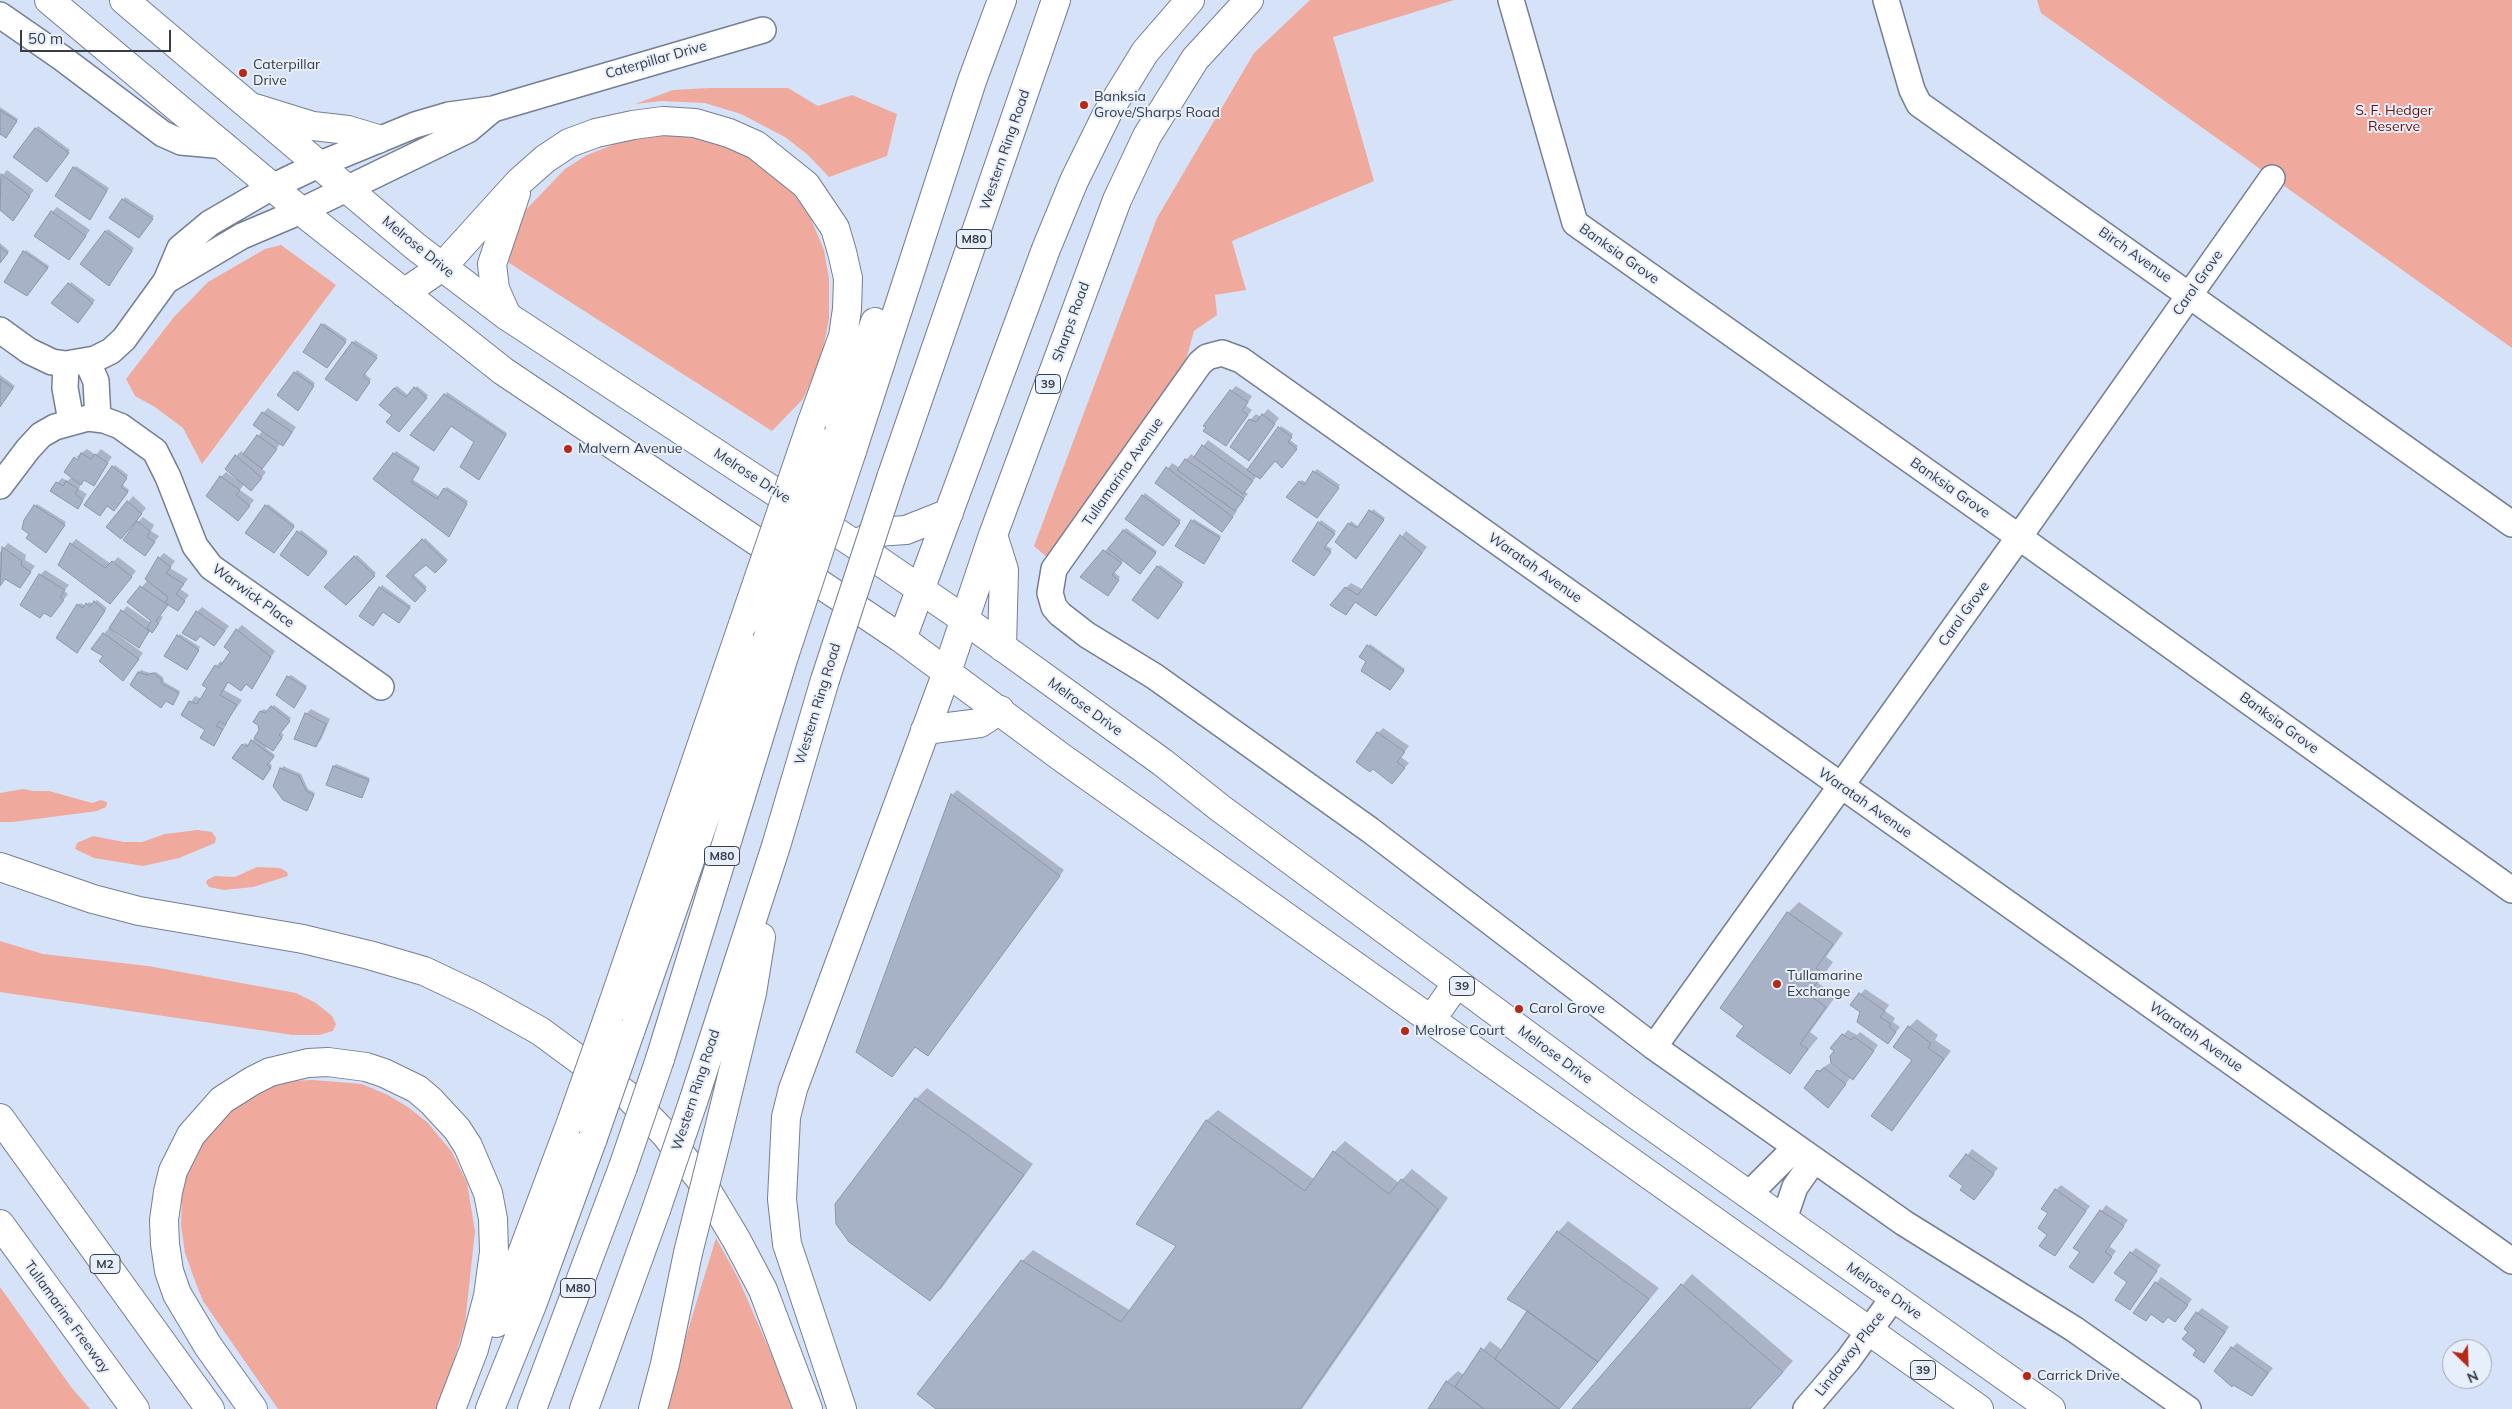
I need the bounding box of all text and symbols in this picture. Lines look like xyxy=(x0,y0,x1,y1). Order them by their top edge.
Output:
scale bar xyxy=(22,20,174,52)
text: 50 m xyxy=(28,29,63,48)
street label: Caterpillar Drive xyxy=(603,38,709,82)
place label: Caterpillar Drive xyxy=(253,57,320,90)
marker: Caterpillar Drive xyxy=(237,67,249,79)
street label: Western Ring Road xyxy=(977,88,1033,212)
place label: Banksia Grove/Sharps Road xyxy=(1094,89,1220,121)
marker: Banksia Grove/Sharps Road xyxy=(1078,99,1090,111)
park label: S. F. Hedger Reserve xyxy=(2355,103,2433,136)
street label: Melrose Drive xyxy=(379,213,457,281)
street label: Banksia Grove xyxy=(1576,220,1662,288)
street label: Birch Avenue xyxy=(2095,224,2175,286)
road number: M80 xyxy=(956,230,992,248)
street label: Carol Grove xyxy=(2169,247,2227,319)
street label: Sharps Road xyxy=(1049,280,1093,364)
road number: 39 xyxy=(1036,374,1060,394)
street label: Tullamarina Avenue xyxy=(1079,414,1167,530)
place label: Malvern Avenue xyxy=(578,441,682,457)
marker: Malvern Avenue xyxy=(562,443,574,455)
street label: Melrose Drive xyxy=(711,445,793,507)
street label: Banksia Grove xyxy=(1907,454,1993,522)
street label: Waratah Avenue xyxy=(1485,529,1585,607)
street label: Warwick Place xyxy=(209,561,297,631)
street label: Carol Grove xyxy=(1935,578,1993,650)
street label: Western Ring Road xyxy=(792,641,844,767)
street label: Melrose Drive xyxy=(1044,674,1126,740)
street label: Banksia Grove xyxy=(2236,689,2322,757)
street label: Waratah Avenue xyxy=(1815,764,1915,842)
road number: M80 xyxy=(704,846,740,866)
place label: Tullamarine Exchange xyxy=(1787,968,1863,1000)
road number: 39 xyxy=(1450,976,1474,996)
marker: Tullamarine Exchange xyxy=(1771,978,1783,990)
street label: Waratah Avenue xyxy=(2146,998,2246,1076)
place label: Carol Grove xyxy=(1529,1001,1605,1017)
marker: Carol Grove xyxy=(1513,1003,1525,1015)
street label: Melrose Drive xyxy=(1514,1022,1596,1088)
place label: Melrose Court xyxy=(1415,1023,1505,1039)
marker: Melrose Court xyxy=(1399,1025,1411,1037)
street label: Western Ring Road xyxy=(669,1027,723,1153)
road number: M2 xyxy=(90,1254,120,1274)
street label: Tullamarine Freeway xyxy=(21,1258,113,1376)
street label: Melrose Drive xyxy=(1843,1259,1925,1323)
road number: M80 xyxy=(560,1278,596,1298)
street label: Lindaway Place xyxy=(1812,1308,1888,1400)
north arrow xyxy=(2442,1339,2492,1389)
road number: 39 xyxy=(1910,1360,1936,1380)
text: N xyxy=(2464,1366,2481,1387)
place label: Carrick Drive xyxy=(2037,1368,2120,1384)
marker: Carrick Drive xyxy=(2021,1370,2033,1382)

